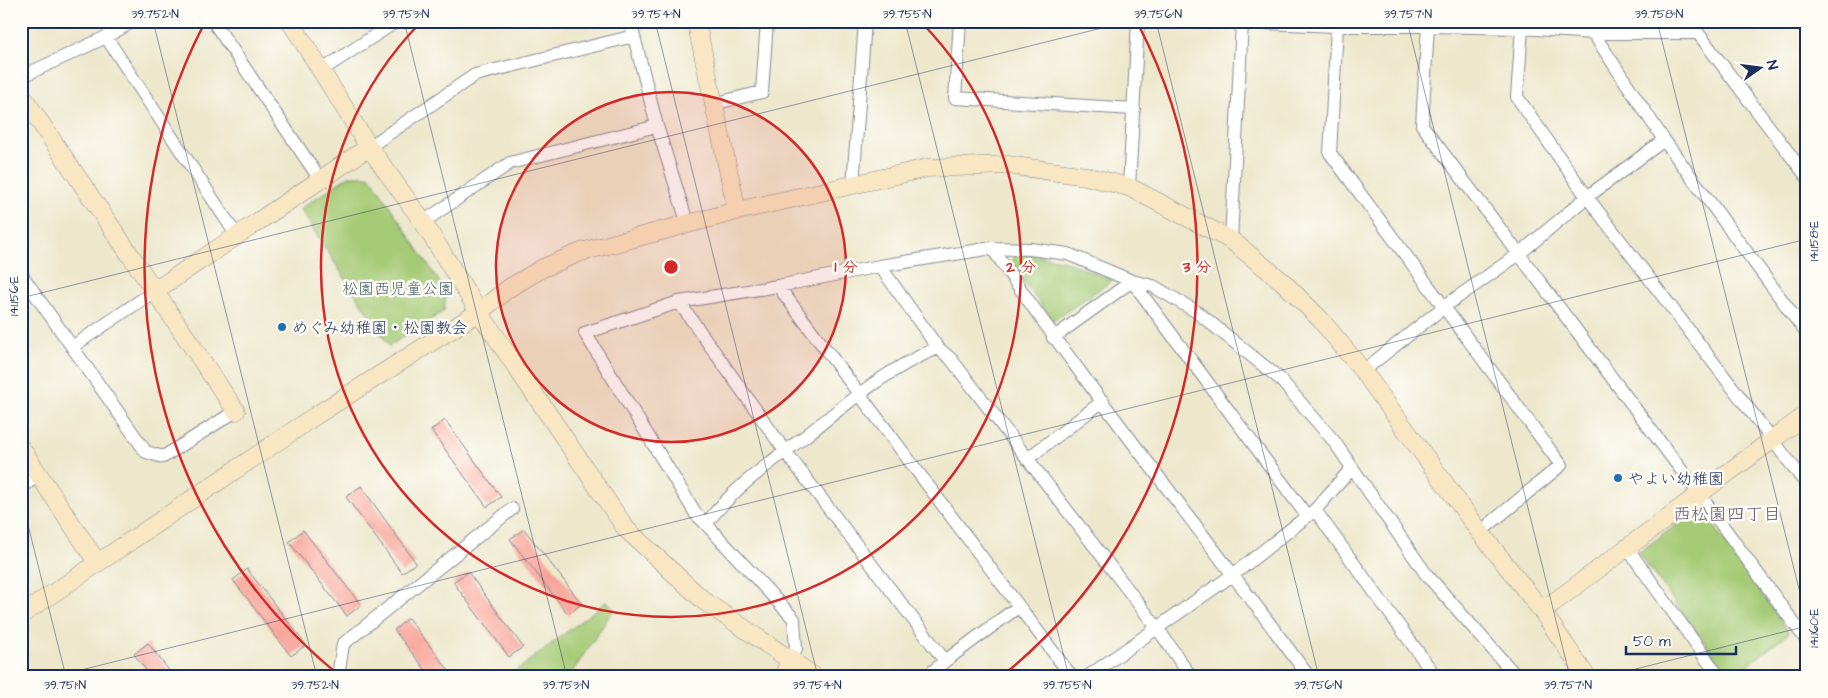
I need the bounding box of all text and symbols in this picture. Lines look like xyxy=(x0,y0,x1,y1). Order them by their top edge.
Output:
text: 39.752°N xyxy=(131,6,179,23)
text: 39.753°N xyxy=(383,6,430,23)
text: 39.754°N xyxy=(632,6,681,23)
text: 39.755°N xyxy=(882,6,932,23)
text: 39.756°N xyxy=(1134,6,1183,23)
text: 39.757°N xyxy=(1384,6,1433,23)
text: 39.758°N xyxy=(1635,6,1684,23)
north arrow xyxy=(1736,42,1786,92)
text: N xyxy=(1761,58,1782,72)
text: 141.158°E xyxy=(1806,221,1823,261)
text: 1 分 xyxy=(835,257,857,278)
text: 2 分 xyxy=(1005,257,1036,278)
text: 3 分 xyxy=(1182,257,1211,278)
centre of rings xyxy=(662,258,680,276)
text: 141.156°E xyxy=(6,276,23,316)
park label: 松園西児童公園 xyxy=(342,278,454,300)
place label: めぐみ幼稚園・松園教会 xyxy=(292,317,467,339)
marker: めぐみ幼稚園・松園教会 xyxy=(276,321,288,333)
place label: やよい幼稚園 xyxy=(1628,468,1724,490)
marker: やよい幼稚園 xyxy=(1612,472,1624,484)
district label: 西松園四丁目 xyxy=(1673,502,1781,527)
text: 141.160°E xyxy=(1806,608,1823,648)
scale bar xyxy=(1626,623,1736,655)
text: 50 m xyxy=(1633,631,1671,652)
text: 39.751°N xyxy=(44,677,87,694)
text: 39.752°N xyxy=(291,677,339,694)
text: 39.753°N xyxy=(543,677,590,694)
text: 39.754°N xyxy=(793,677,842,694)
text: 39.755°N xyxy=(1042,677,1092,694)
text: 39.756°N xyxy=(1294,677,1343,694)
text: 39.757°N xyxy=(1544,677,1593,694)

